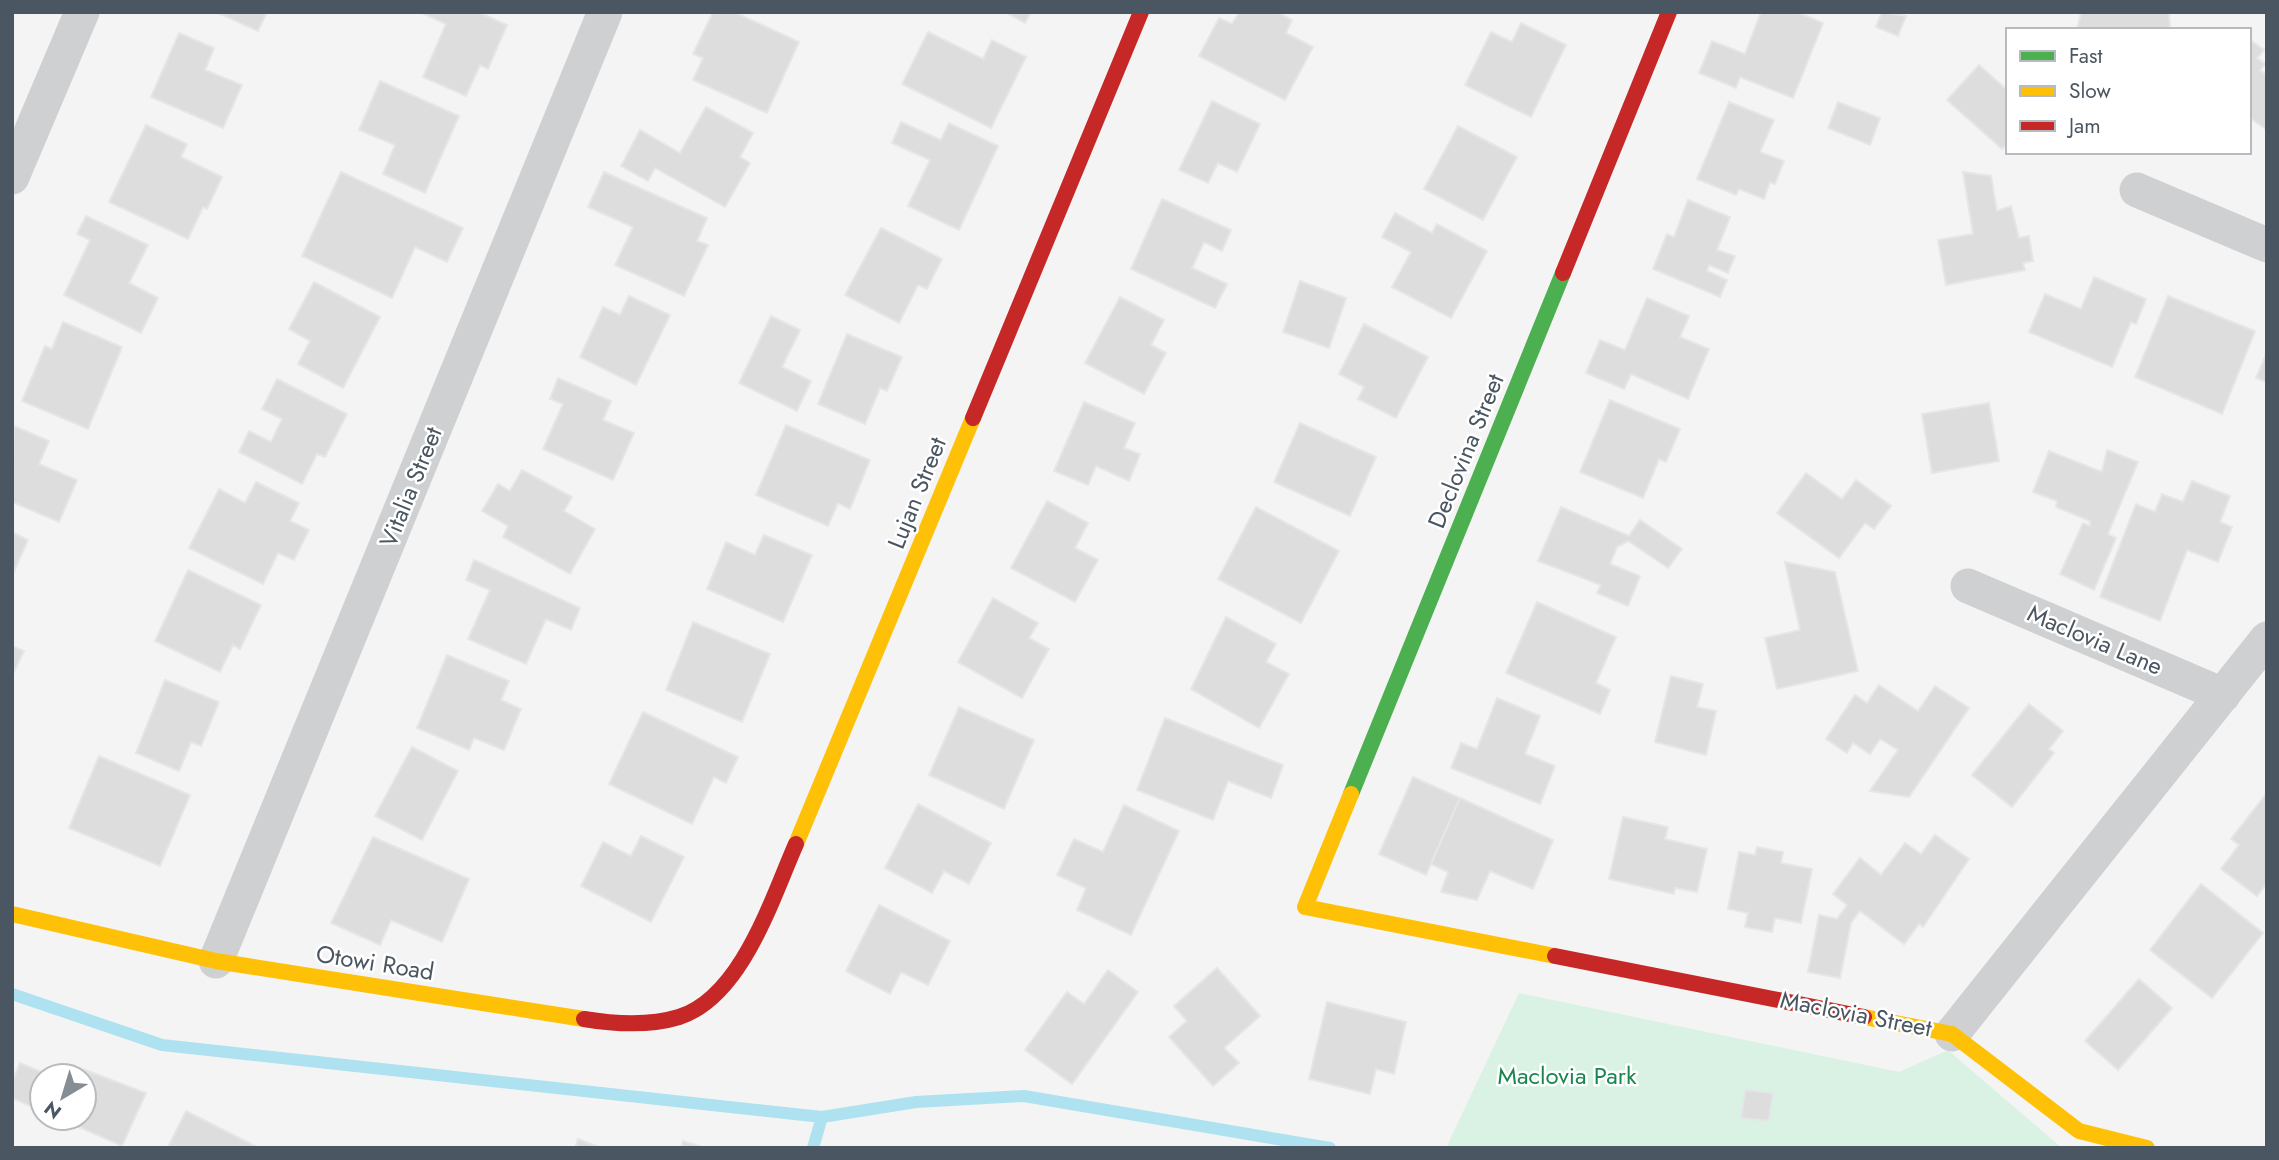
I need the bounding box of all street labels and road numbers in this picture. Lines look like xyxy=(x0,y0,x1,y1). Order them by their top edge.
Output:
street label: Declovina Street xyxy=(1419,368,1513,533)
street label: Vitalia Street xyxy=(370,421,451,552)
street label: Lujan Street xyxy=(878,432,955,554)
street label: Maclovia Lane xyxy=(2022,595,2168,684)
street label: Otowi Road xyxy=(314,936,437,989)
street label: Maclovia Street xyxy=(1777,982,1935,1045)

